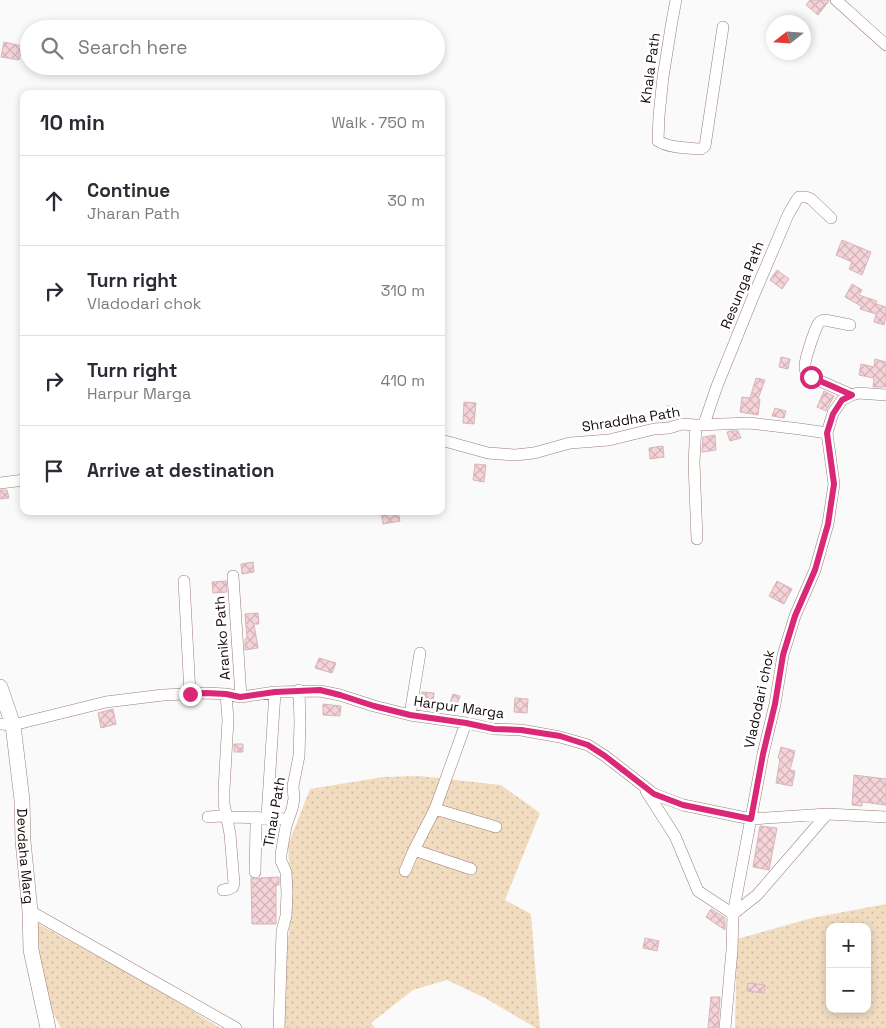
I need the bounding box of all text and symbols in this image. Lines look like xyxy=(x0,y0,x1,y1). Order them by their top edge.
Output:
north arrow xyxy=(766,15,811,60)
search box xyxy=(20,20,445,75)
street label: Khala Path xyxy=(636,32,664,104)
icon: search xyxy=(38,34,66,62)
text: Search here xyxy=(78,35,188,60)
text: 10 min xyxy=(40,109,105,136)
text: Walk · 750 m xyxy=(331,112,425,133)
text: Continue xyxy=(87,178,170,203)
icon: ahead xyxy=(40,187,68,215)
text: 30 m xyxy=(387,190,425,211)
text: Jharan Path xyxy=(87,203,180,224)
street label: Resunga Path xyxy=(716,238,768,332)
text: Turn right xyxy=(87,268,177,293)
icon: right xyxy=(40,277,68,305)
text: 310 m xyxy=(381,280,425,301)
text: Vladodari chok xyxy=(87,293,201,314)
text: Turn right xyxy=(87,358,177,383)
route start xyxy=(800,366,823,389)
icon: right xyxy=(40,367,68,395)
text: 410 m xyxy=(381,370,425,391)
text: Harpur Marga xyxy=(87,383,191,404)
street label: Shraddha Path xyxy=(581,402,681,436)
icon: arrive xyxy=(40,457,68,485)
text: Arrive at destination xyxy=(87,458,275,483)
street label: Araniko Path xyxy=(210,595,234,681)
street label: Vladodari chok xyxy=(740,648,778,750)
route end xyxy=(179,683,202,706)
street label: Harpur Marga xyxy=(413,692,505,722)
street label: Tinau Path xyxy=(259,775,289,849)
street label: Devdaha Marg xyxy=(13,808,38,905)
map controls xyxy=(826,923,871,1013)
button: + xyxy=(826,923,871,968)
button: − xyxy=(826,968,871,1013)

